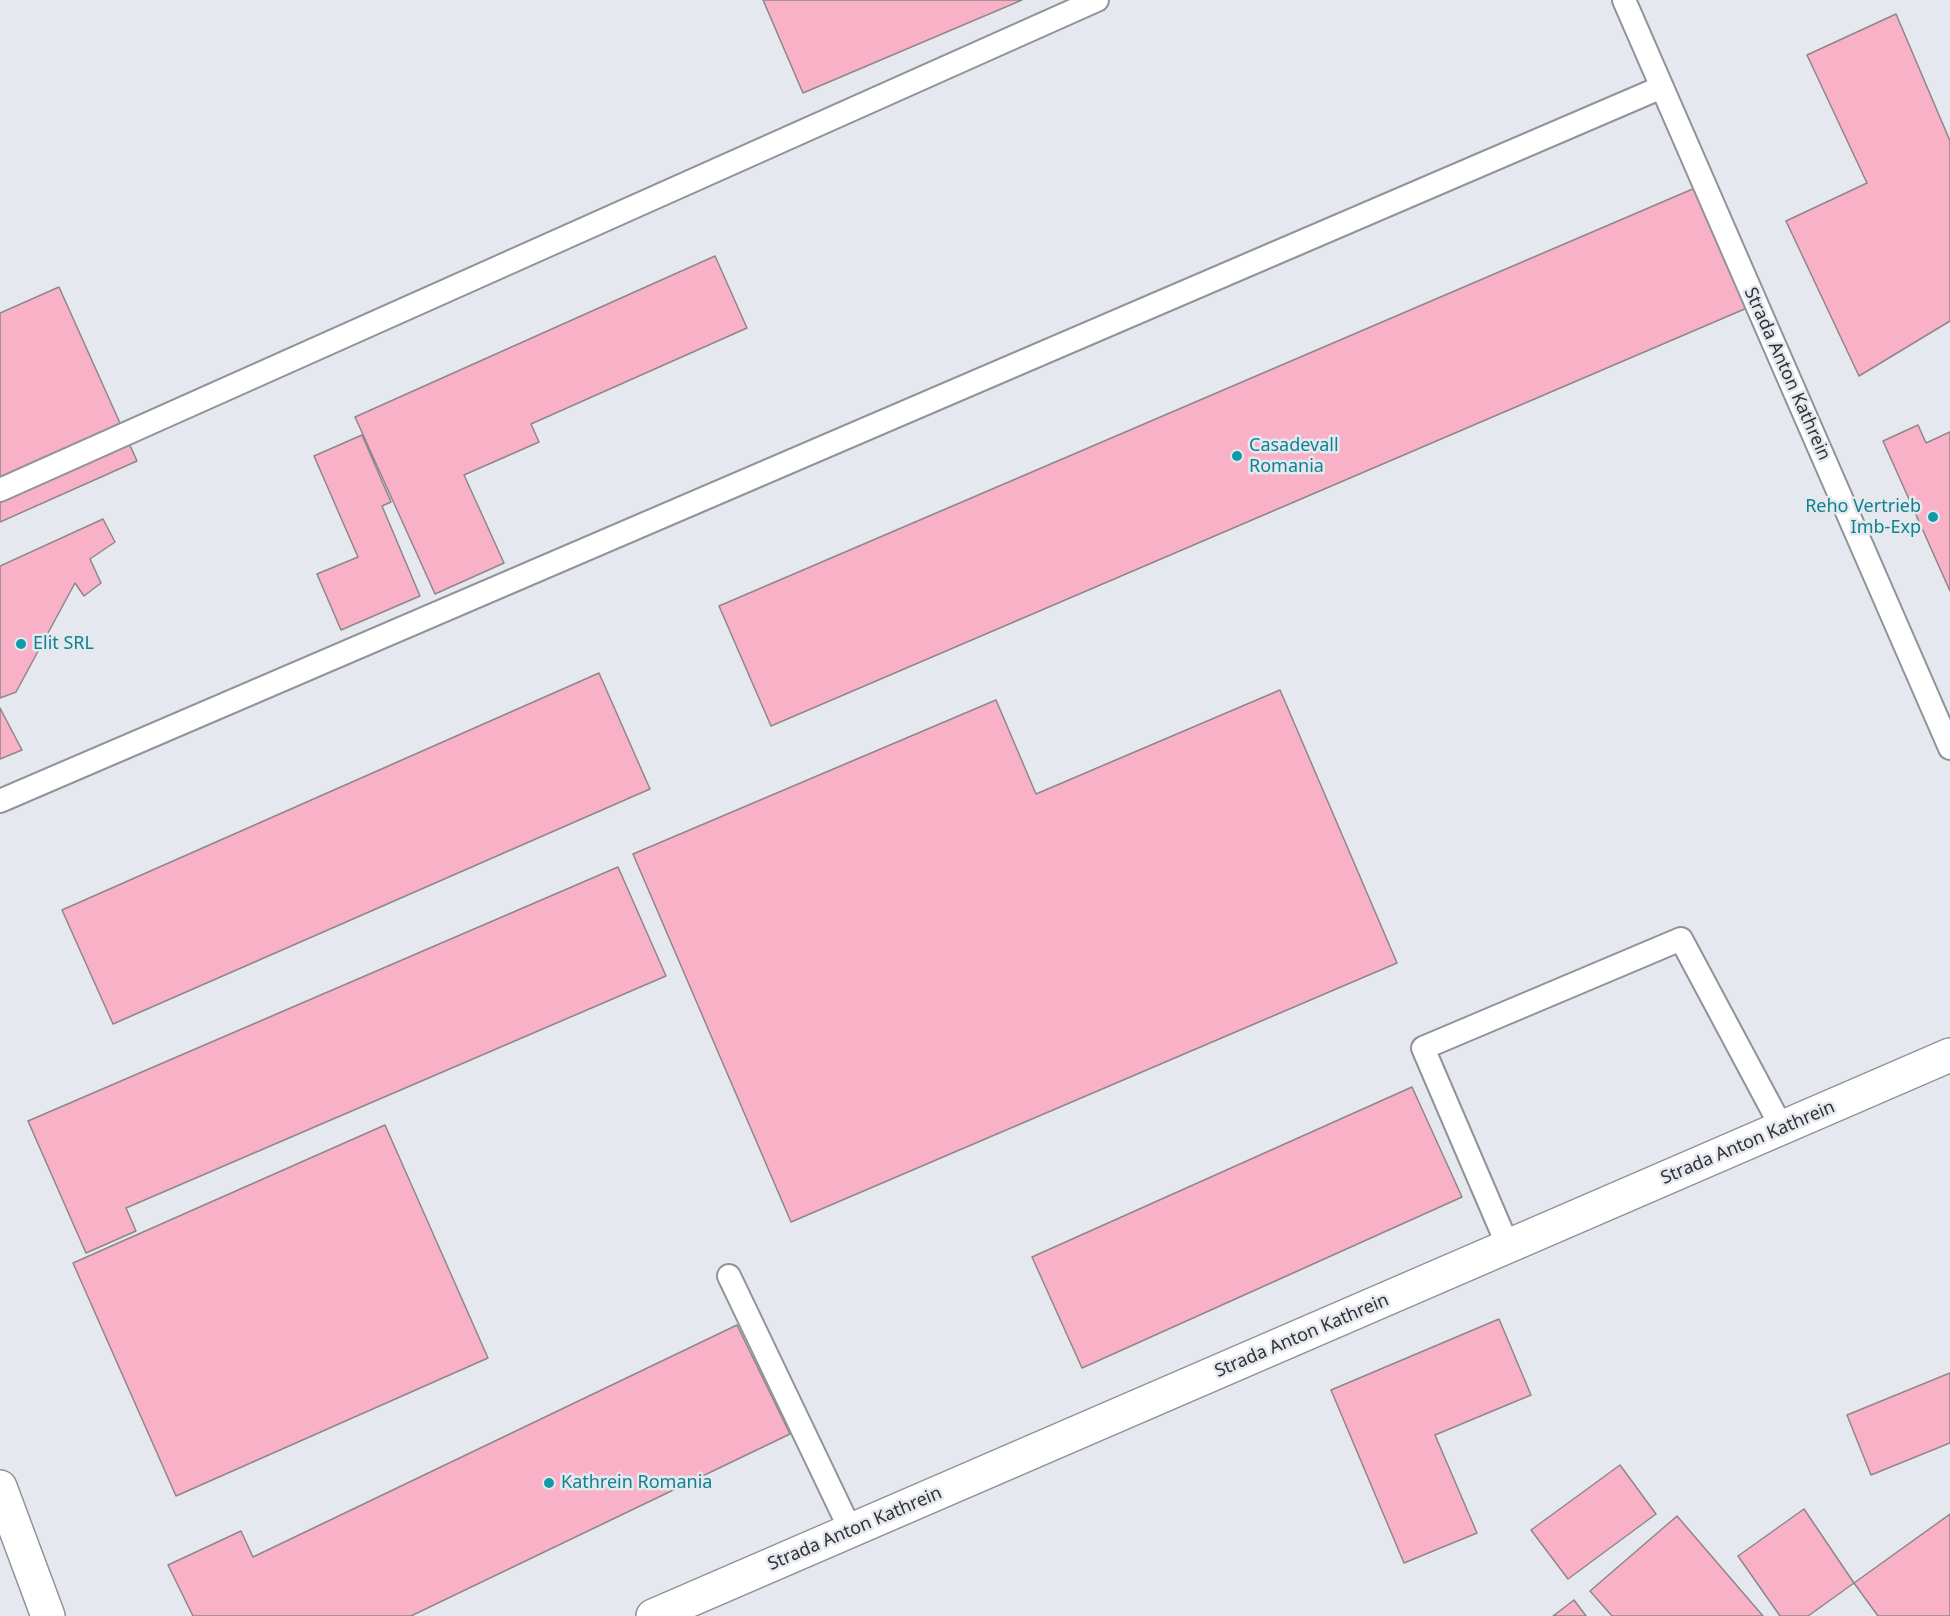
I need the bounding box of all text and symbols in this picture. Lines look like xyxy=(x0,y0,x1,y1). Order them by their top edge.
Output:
street label: Strada Anton Kathrein xyxy=(1739,284,1835,464)
place label: Casadevall Romania xyxy=(1249,435,1339,478)
marker: Casadevall Romania xyxy=(1230,449,1244,463)
place label: Reho Vertrieb Imb-Exp xyxy=(1805,496,1921,538)
marker: Reho Vertrieb Imb-Exp xyxy=(1926,510,1940,524)
place label: Elit SRL xyxy=(33,633,94,655)
marker: Elit SRL xyxy=(14,637,28,651)
street label: Strada Anton Kathrein xyxy=(1658,1097,1838,1189)
street label: Strada Anton Kathrein xyxy=(1212,1290,1392,1382)
place label: Kathrein Romania xyxy=(561,1472,712,1494)
marker: Kathrein Romania xyxy=(542,1476,556,1490)
street label: Strada Anton Kathrein xyxy=(765,1483,945,1575)

